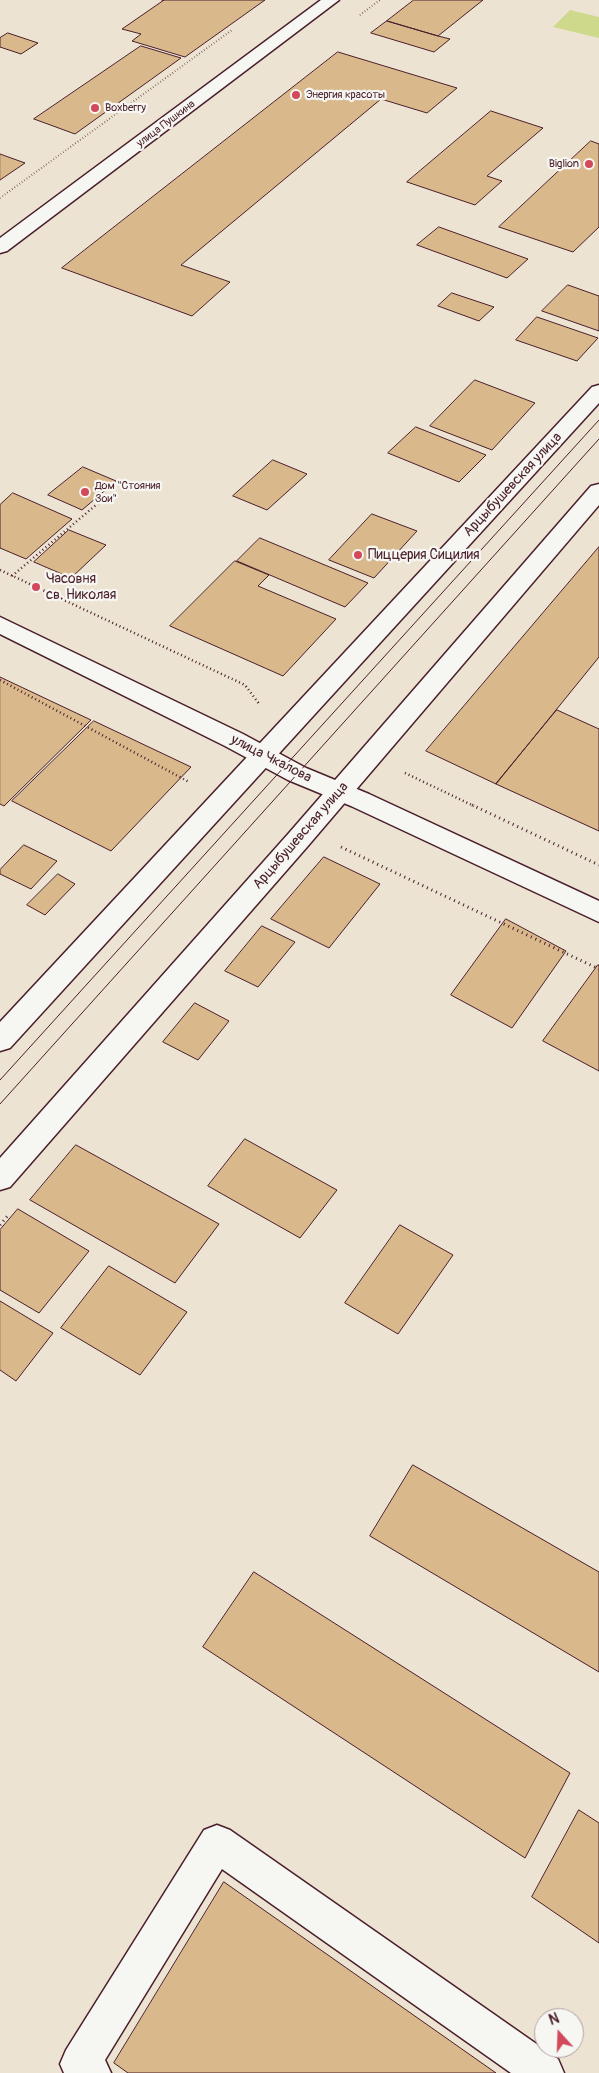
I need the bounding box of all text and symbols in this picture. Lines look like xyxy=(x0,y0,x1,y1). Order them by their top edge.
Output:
place label: Энергия красоты xyxy=(306,88,385,102)
marker: Энергия красоты xyxy=(290,89,302,101)
street label: улица Пушкина xyxy=(134,98,198,150)
place label: Boxberry xyxy=(105,101,146,115)
marker: Boxberry xyxy=(89,102,101,114)
place label: Biglion xyxy=(549,157,579,171)
marker: Biglion xyxy=(583,158,595,170)
street label: Арцыбушевская улица xyxy=(460,429,566,541)
place label: Дом "Стояния Зои" xyxy=(95,479,161,505)
marker: Дом "Стояния Зои" xyxy=(79,486,91,498)
place label: Пиццерия Сицилия xyxy=(368,547,480,563)
marker: Пиццерия Сицилия xyxy=(352,549,364,561)
place label: Часовня св. Николая xyxy=(46,571,116,604)
marker: Часовня св. Николая xyxy=(30,581,42,593)
street label: улица Чкалова xyxy=(228,731,314,787)
street label: Арцыбушевская улица xyxy=(250,779,352,893)
north arrow xyxy=(534,2008,584,2058)
text: N xyxy=(547,2010,561,2029)

